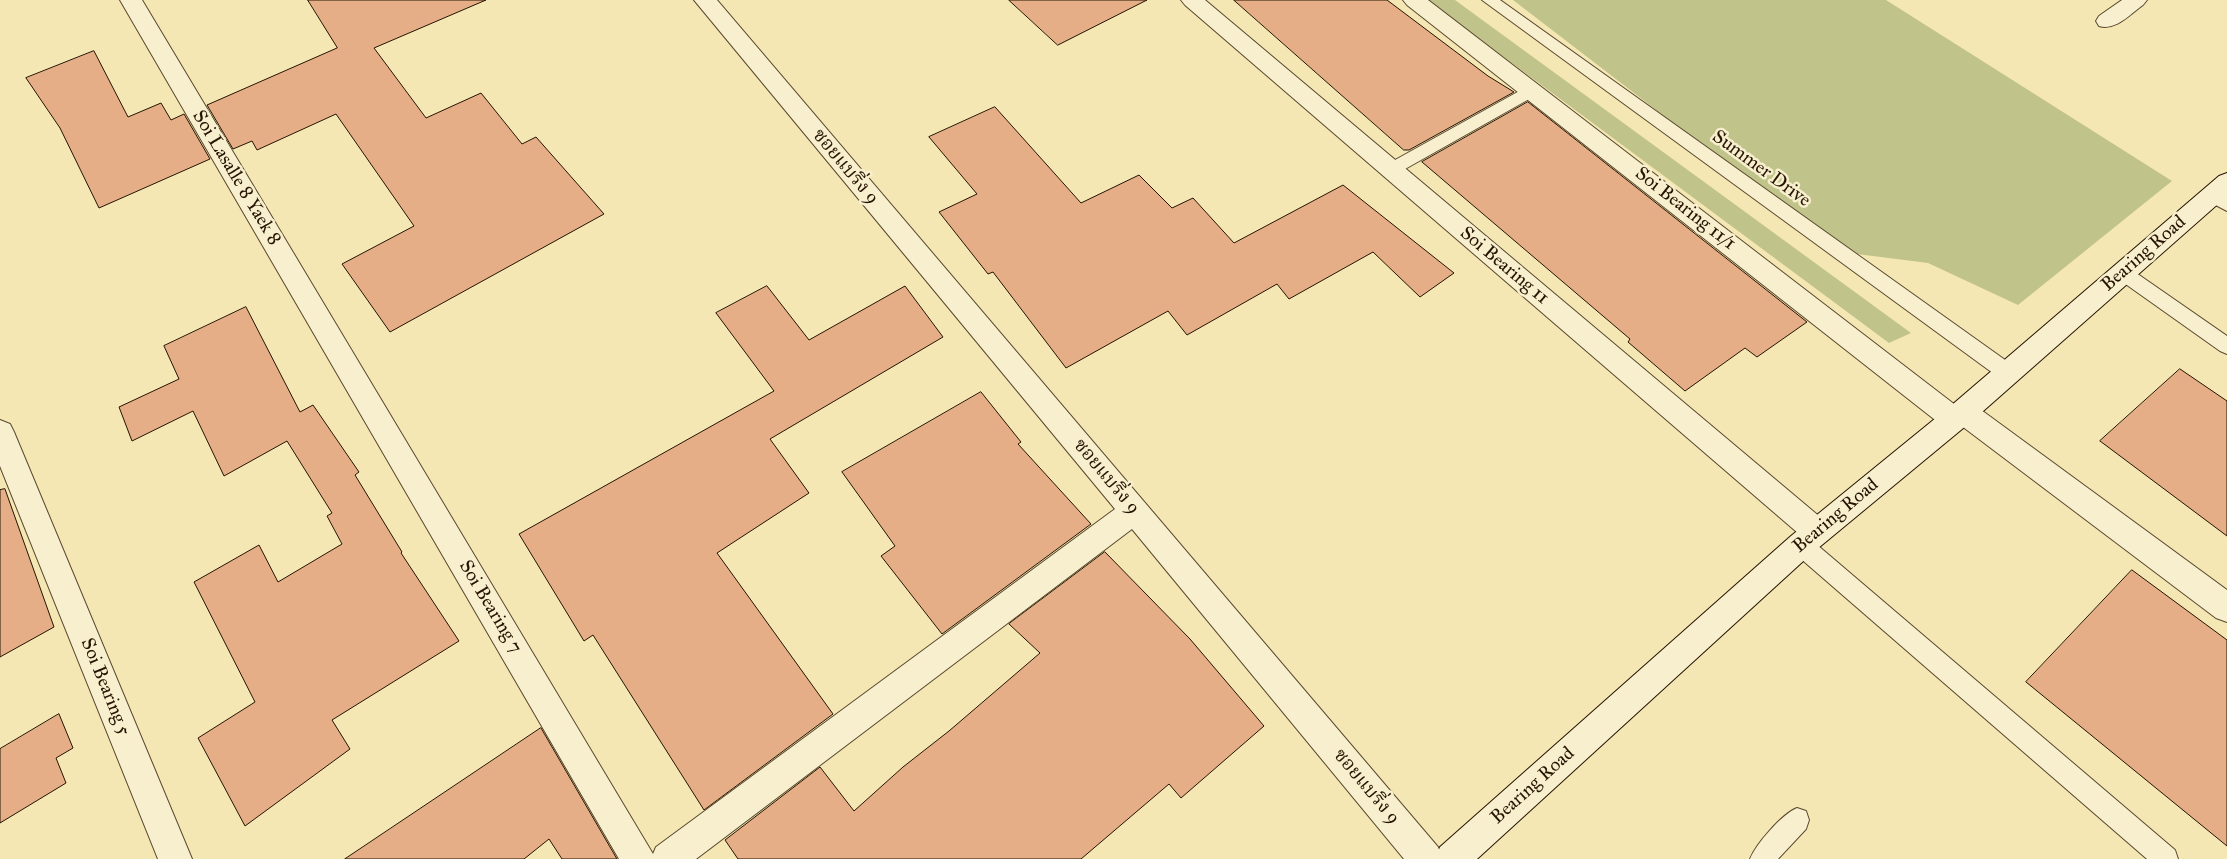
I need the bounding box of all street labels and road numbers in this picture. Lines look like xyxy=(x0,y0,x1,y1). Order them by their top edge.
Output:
street label: Soi Lasalle 8 Yaek 8 xyxy=(187,106,285,250)
street label: ซอยแบริ่ง 9 xyxy=(807,125,883,209)
street label: Summer Drive xyxy=(1707,126,1815,212)
street label: Soi Bearing 11/1 xyxy=(1630,163,1740,255)
street label: Bearing Road xyxy=(2097,211,2191,297)
street label: Soi Bearing 11 xyxy=(1455,222,1553,310)
street label: ซอยแบริ่ง 9 xyxy=(1068,435,1144,519)
street label: Bearing Road xyxy=(1789,474,1883,558)
street label: Soi Bearing 7 xyxy=(453,556,527,658)
street label: Soi Bearing 5 xyxy=(75,635,135,739)
street label: Bearing Road xyxy=(1487,743,1579,829)
street label: ซอยแบริ่ง 9 xyxy=(1328,745,1404,829)

